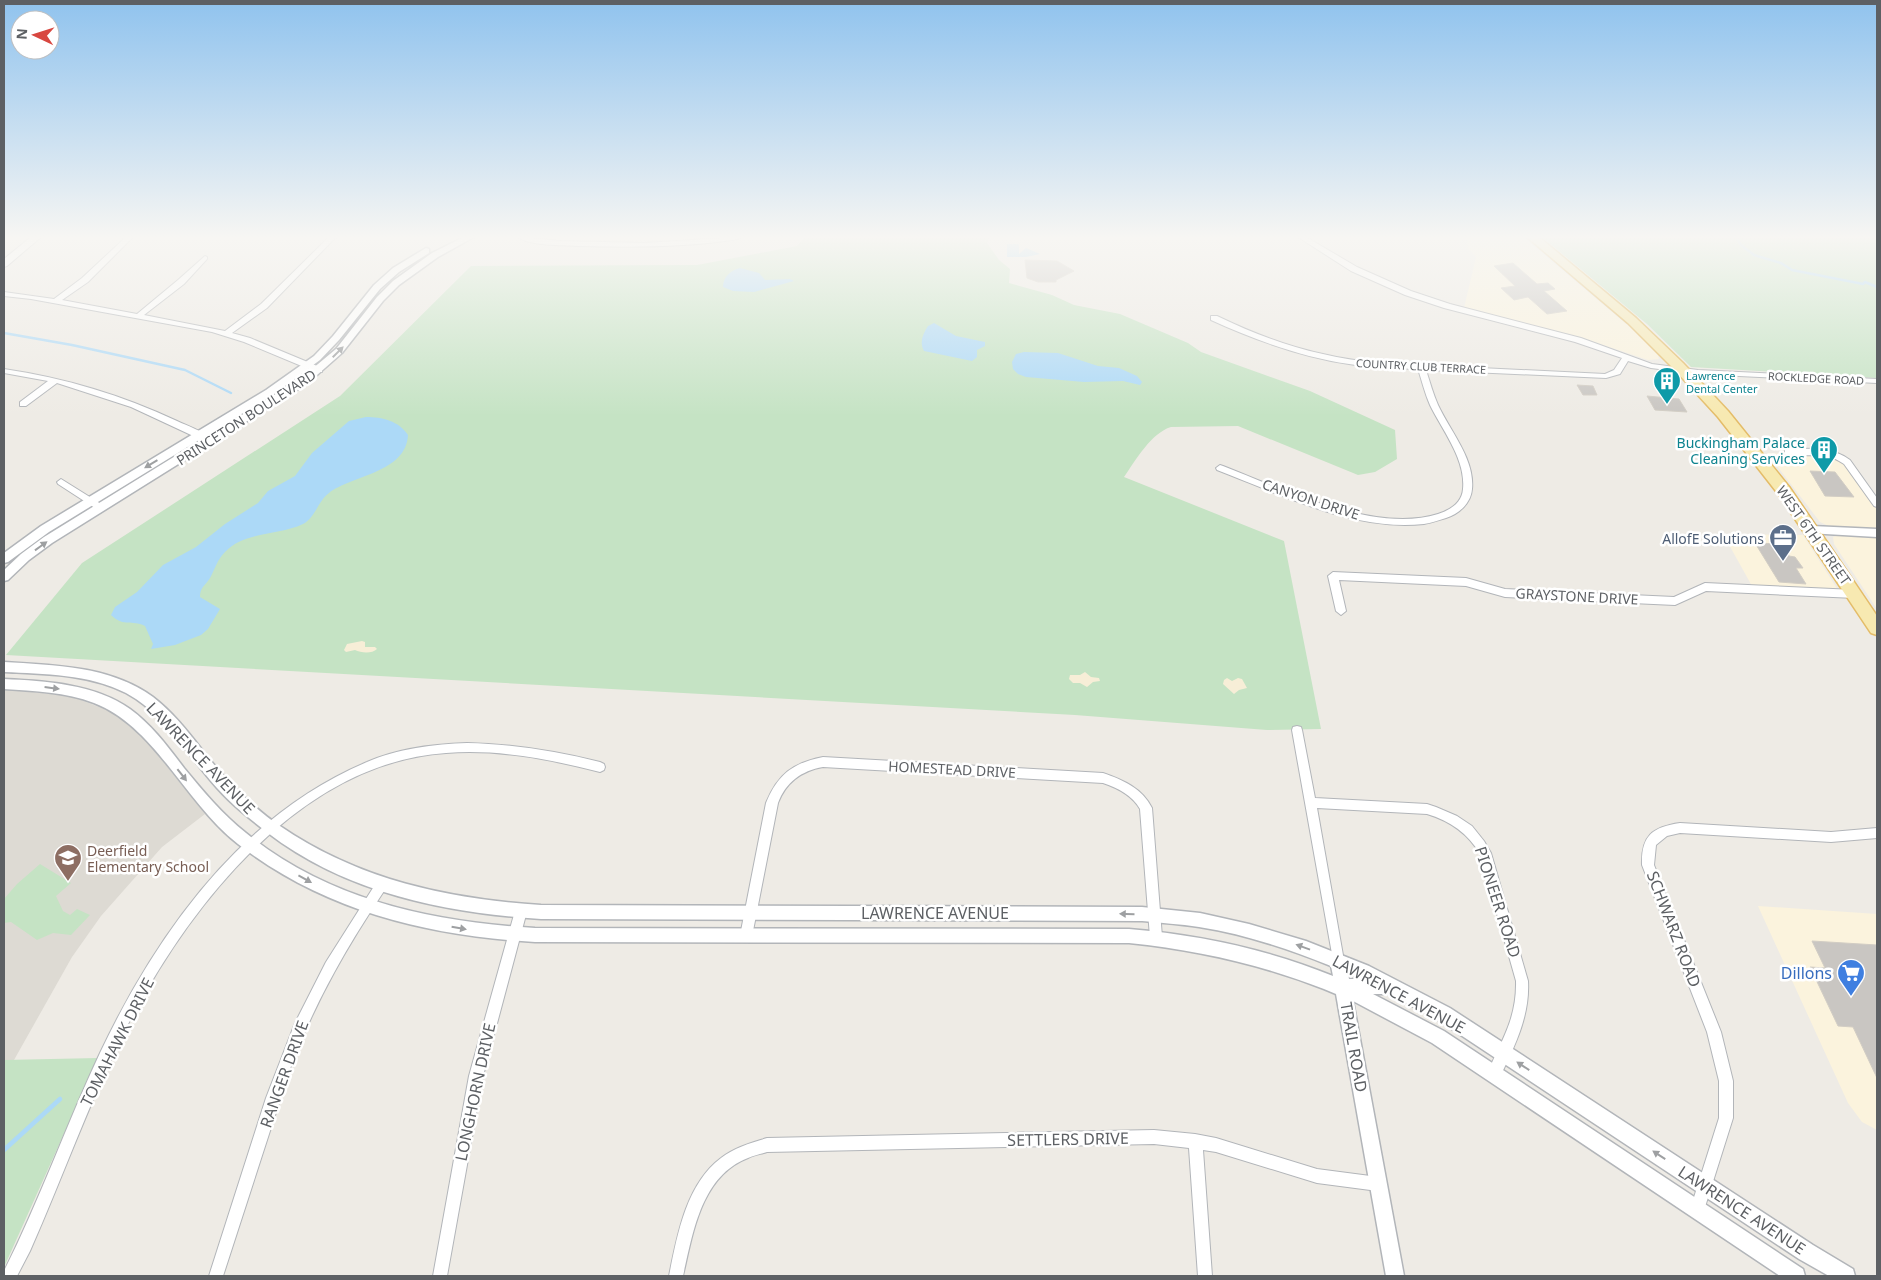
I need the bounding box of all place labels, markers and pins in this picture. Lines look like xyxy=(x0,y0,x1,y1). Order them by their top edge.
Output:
building icon: Lawrence Dental Center xyxy=(1652,366,1682,405)
place label: Lawrence Dental Center xyxy=(1686,368,1758,396)
place label: Buckingham Palace Cleaning Services xyxy=(1677,433,1805,468)
building icon: Buckingham Palace Cleaning Services xyxy=(1809,435,1839,474)
office icon: AllofE Solutions xyxy=(1768,523,1798,562)
place label: AllofE Solutions xyxy=(1662,529,1764,548)
place label: Deerfield Elementary School xyxy=(87,841,209,876)
school or university icon: Deerfield Elementary School xyxy=(53,843,83,882)
supermarket icon: Dillons xyxy=(1836,958,1866,997)
place label: Dillons xyxy=(1781,962,1832,984)

